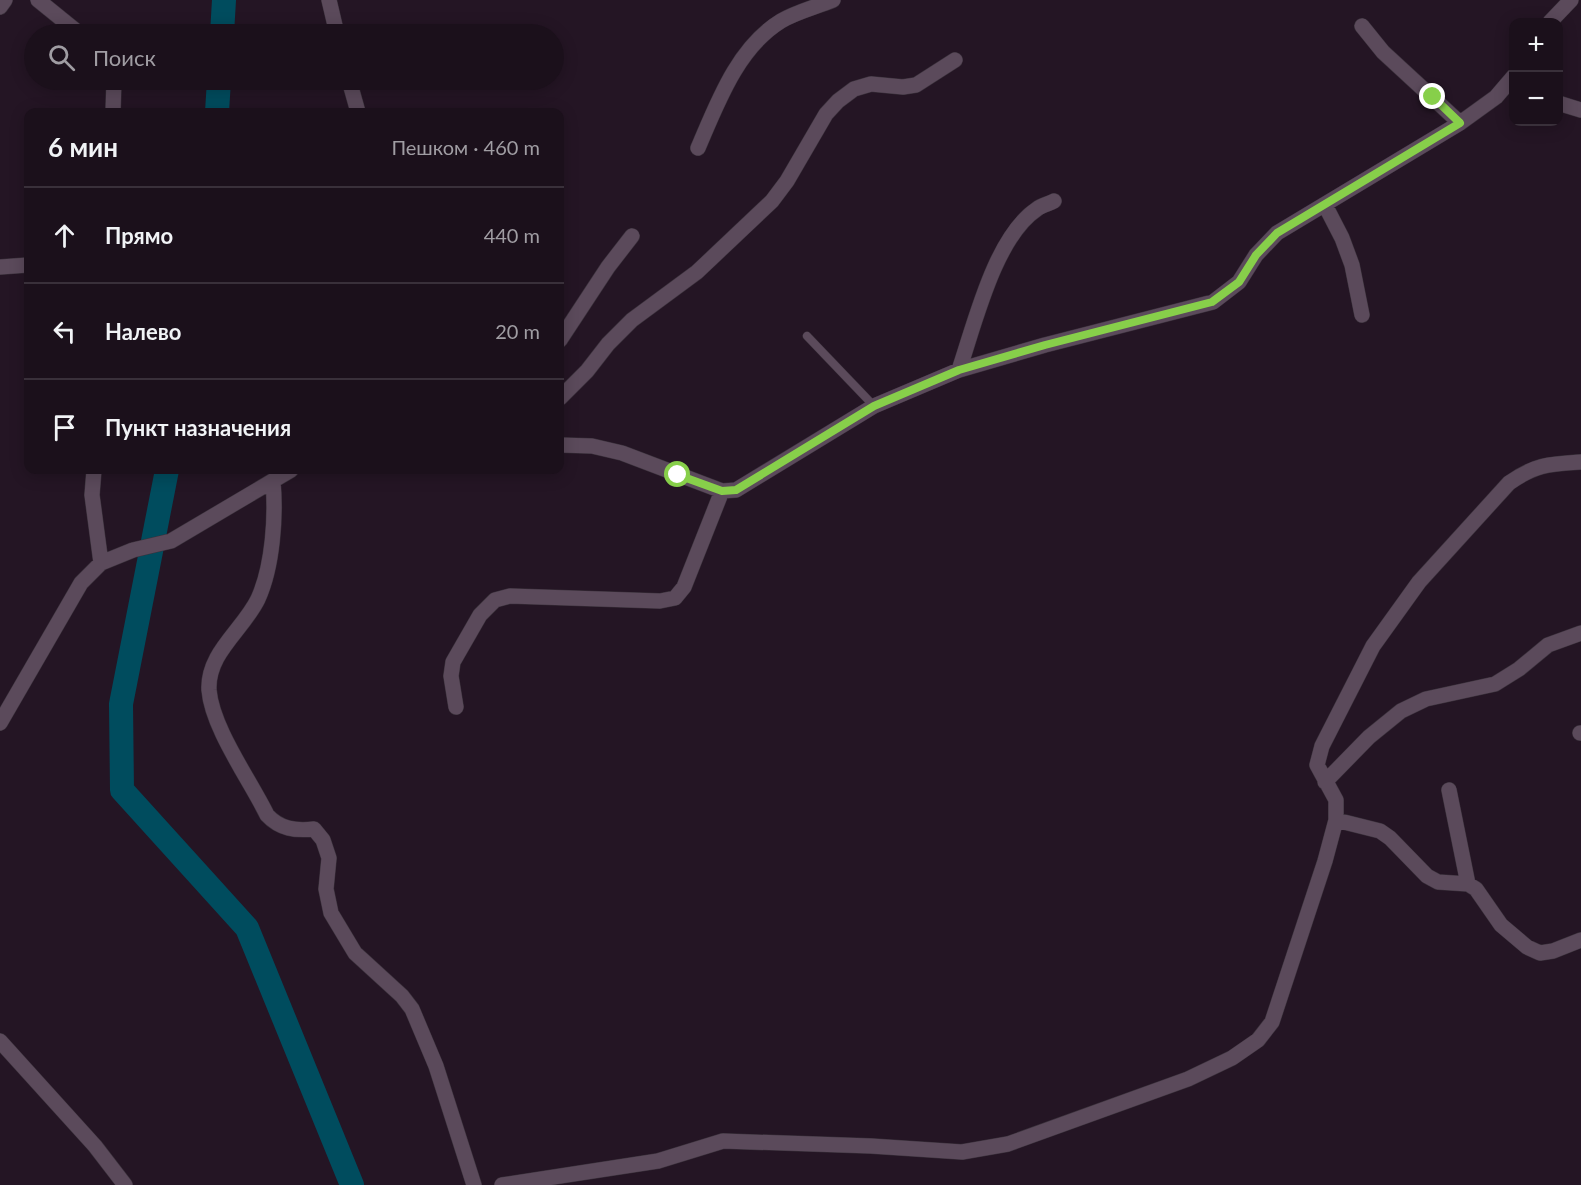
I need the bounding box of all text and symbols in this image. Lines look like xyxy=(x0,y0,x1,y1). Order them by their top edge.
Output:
map controls xyxy=(1509,18,1563,126)
button: + xyxy=(1509,18,1563,72)
search box xyxy=(24,24,564,90)
icon: search xyxy=(45,41,78,74)
text: Поиск xyxy=(93,44,156,71)
button: − xyxy=(1509,72,1563,126)
route end xyxy=(1419,83,1445,109)
text: 6 мин xyxy=(48,131,118,163)
text: Пешком · 460 m xyxy=(391,135,540,159)
icon: ahead xyxy=(48,219,81,252)
text: Прямо xyxy=(105,222,173,249)
text: 440 m xyxy=(484,223,540,247)
icon: left xyxy=(48,315,81,348)
text: Налево xyxy=(105,318,181,345)
text: 20 m xyxy=(495,319,540,343)
icon: arrive xyxy=(48,411,81,444)
text: Пункт назначения xyxy=(105,414,291,441)
route start xyxy=(664,461,690,487)

